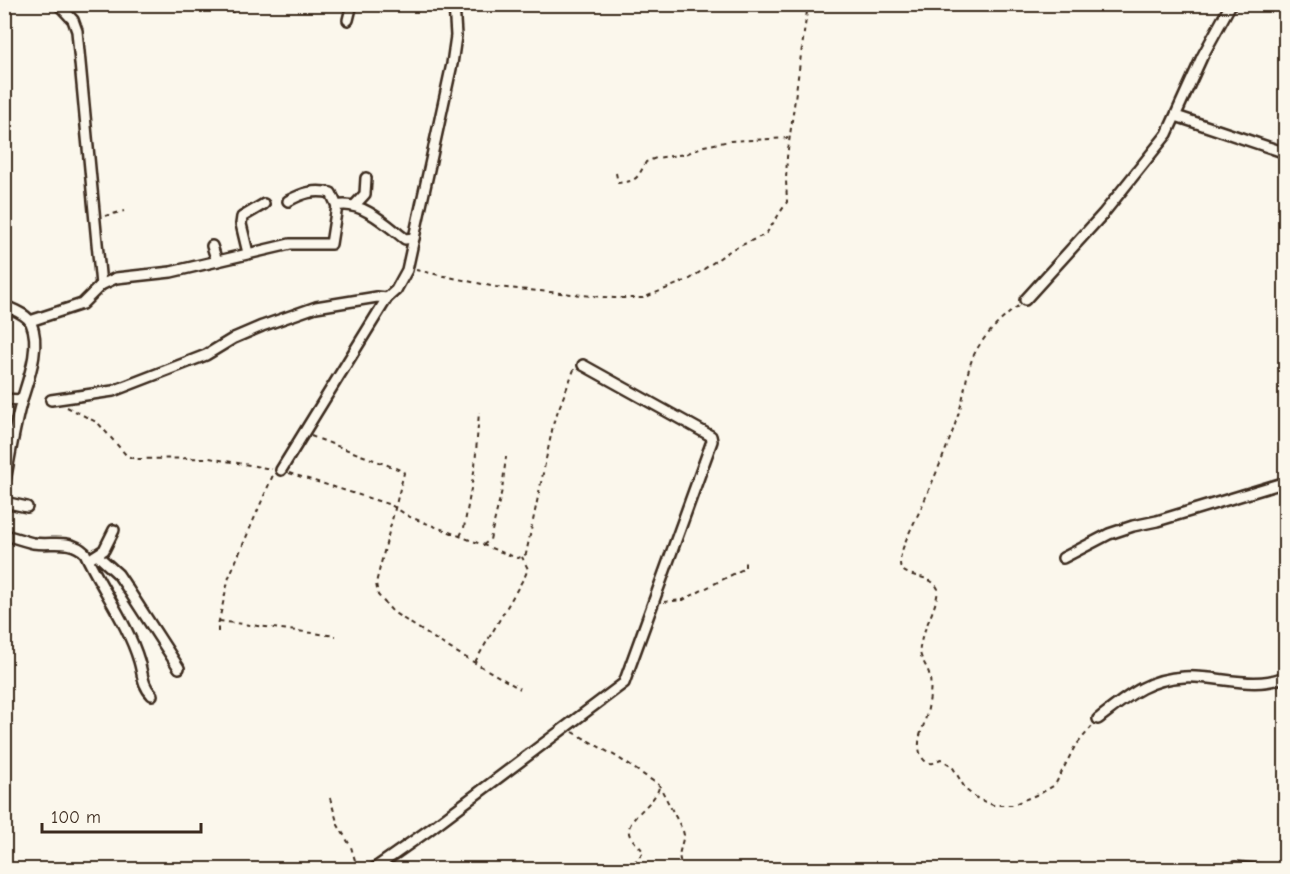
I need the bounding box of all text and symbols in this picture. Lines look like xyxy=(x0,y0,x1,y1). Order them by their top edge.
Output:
scale bar xyxy=(42,796,201,834)
text: 100 m xyxy=(51,807,101,828)

